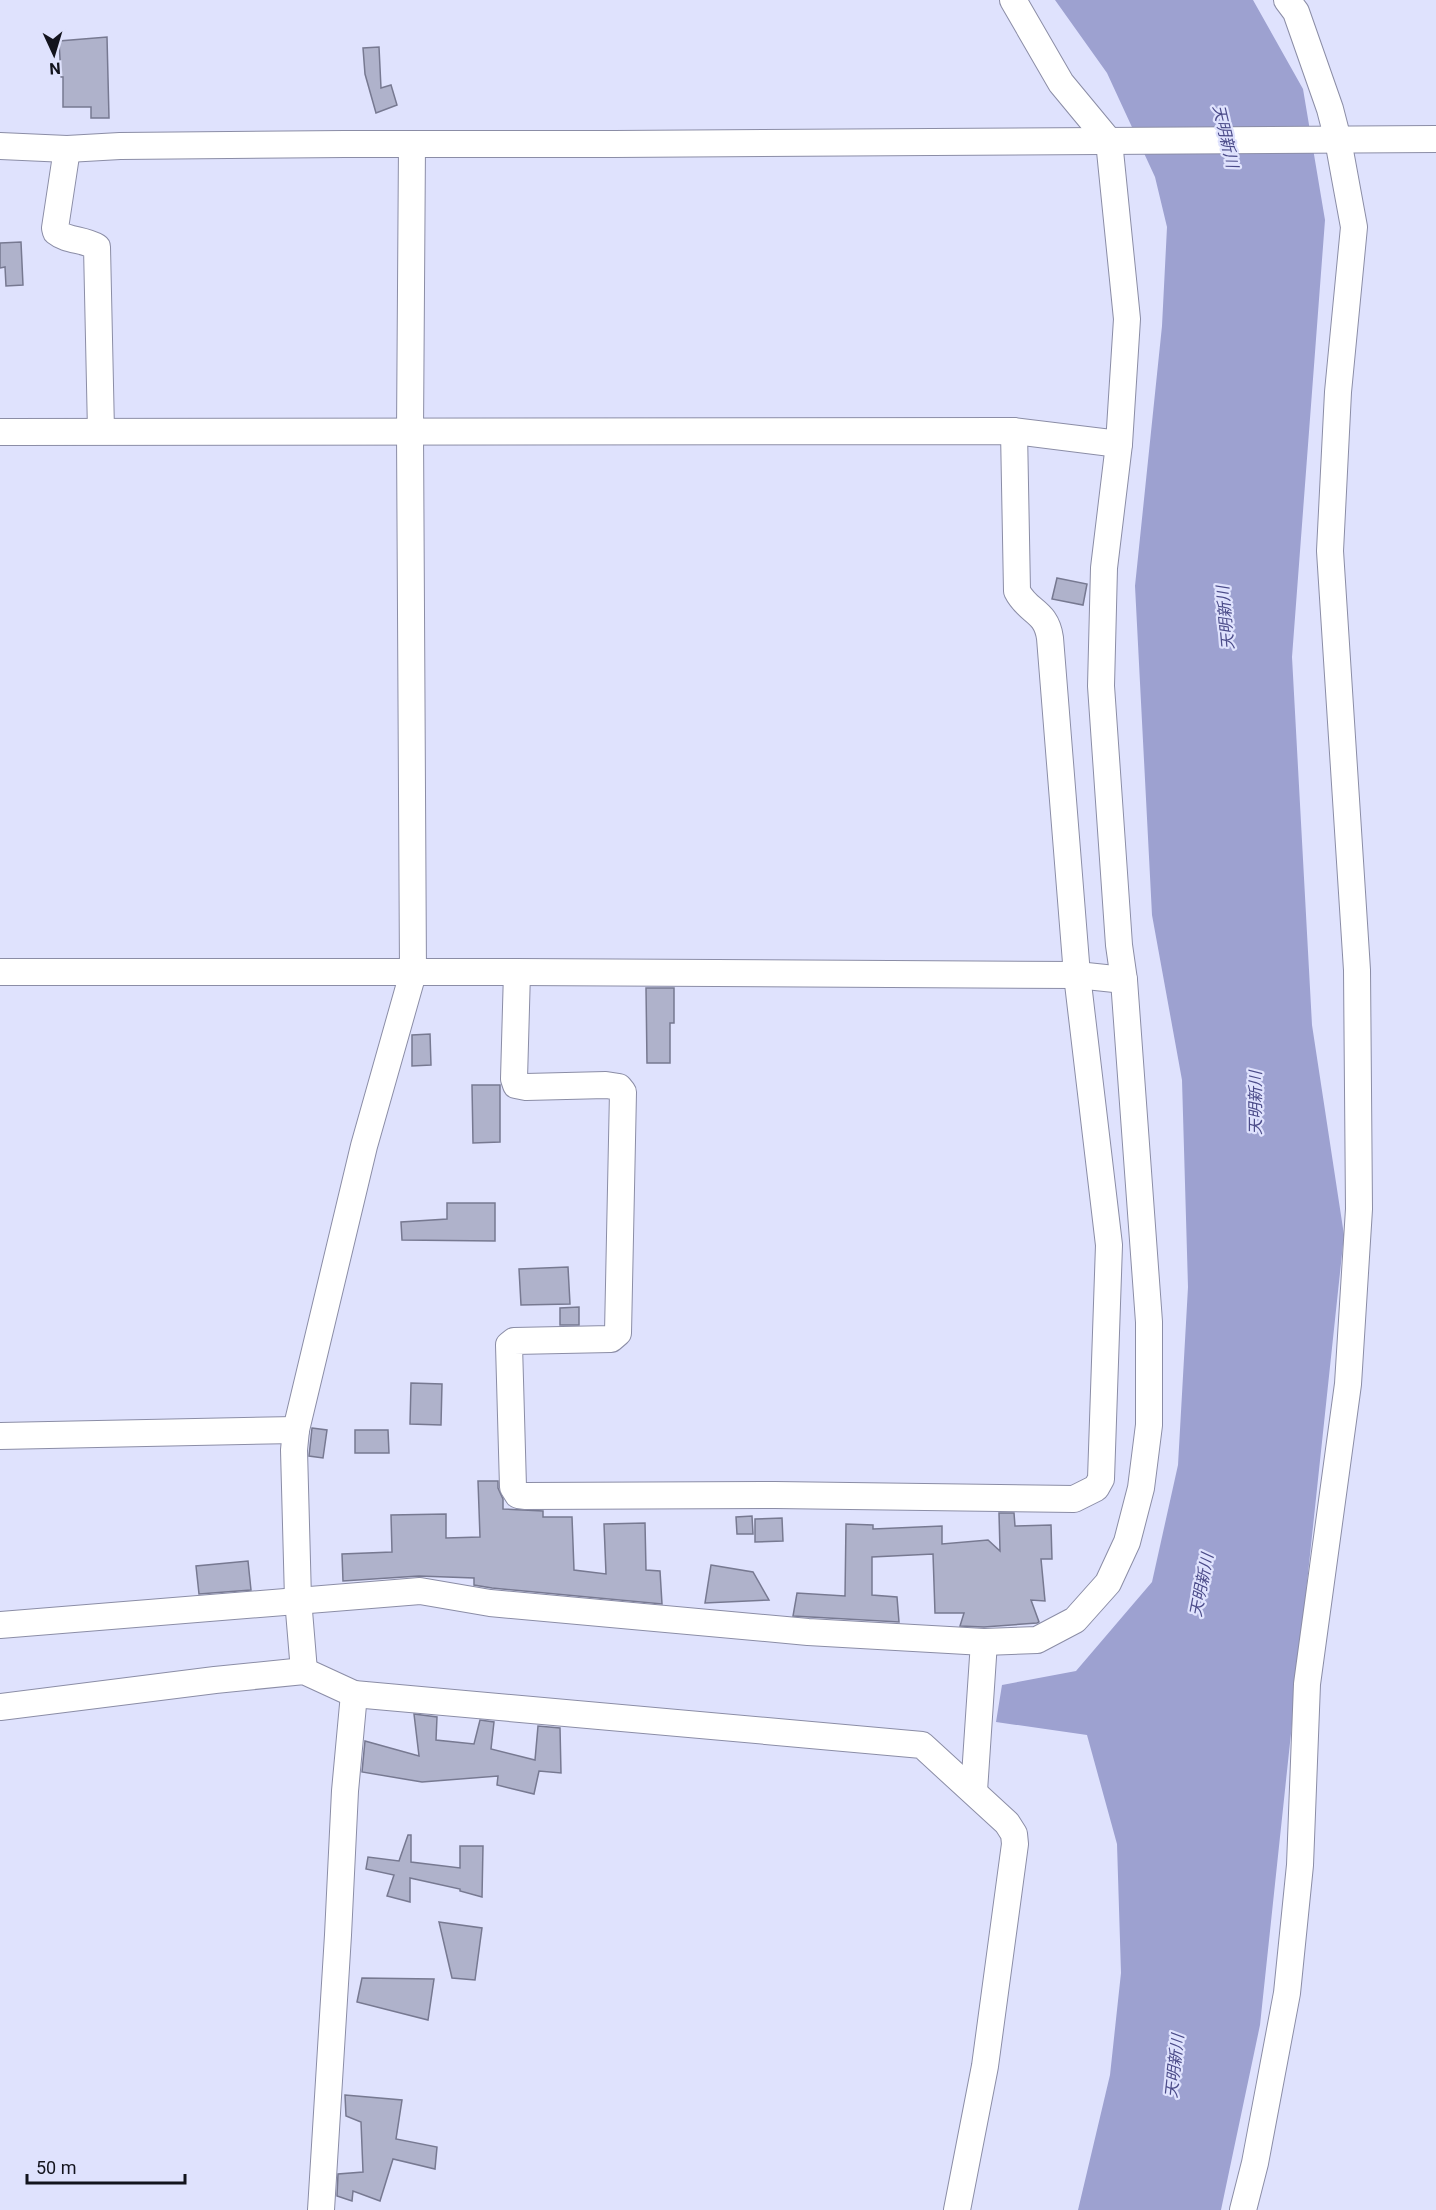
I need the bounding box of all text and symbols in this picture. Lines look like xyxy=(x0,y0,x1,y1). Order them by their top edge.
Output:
north arrow xyxy=(24,24,84,84)
text: N xyxy=(49,59,61,78)
water label: 天明新川 xyxy=(1209,103,1242,171)
water label: 天明新川 xyxy=(1213,583,1238,651)
water label: 天明新川 xyxy=(1246,1069,1265,1135)
water label: 天明新川 xyxy=(1186,1550,1217,1618)
water label: 天明新川 xyxy=(1162,2031,1187,2099)
scale bar xyxy=(27,2147,184,2185)
text: 50 m xyxy=(36,2157,76,2178)

